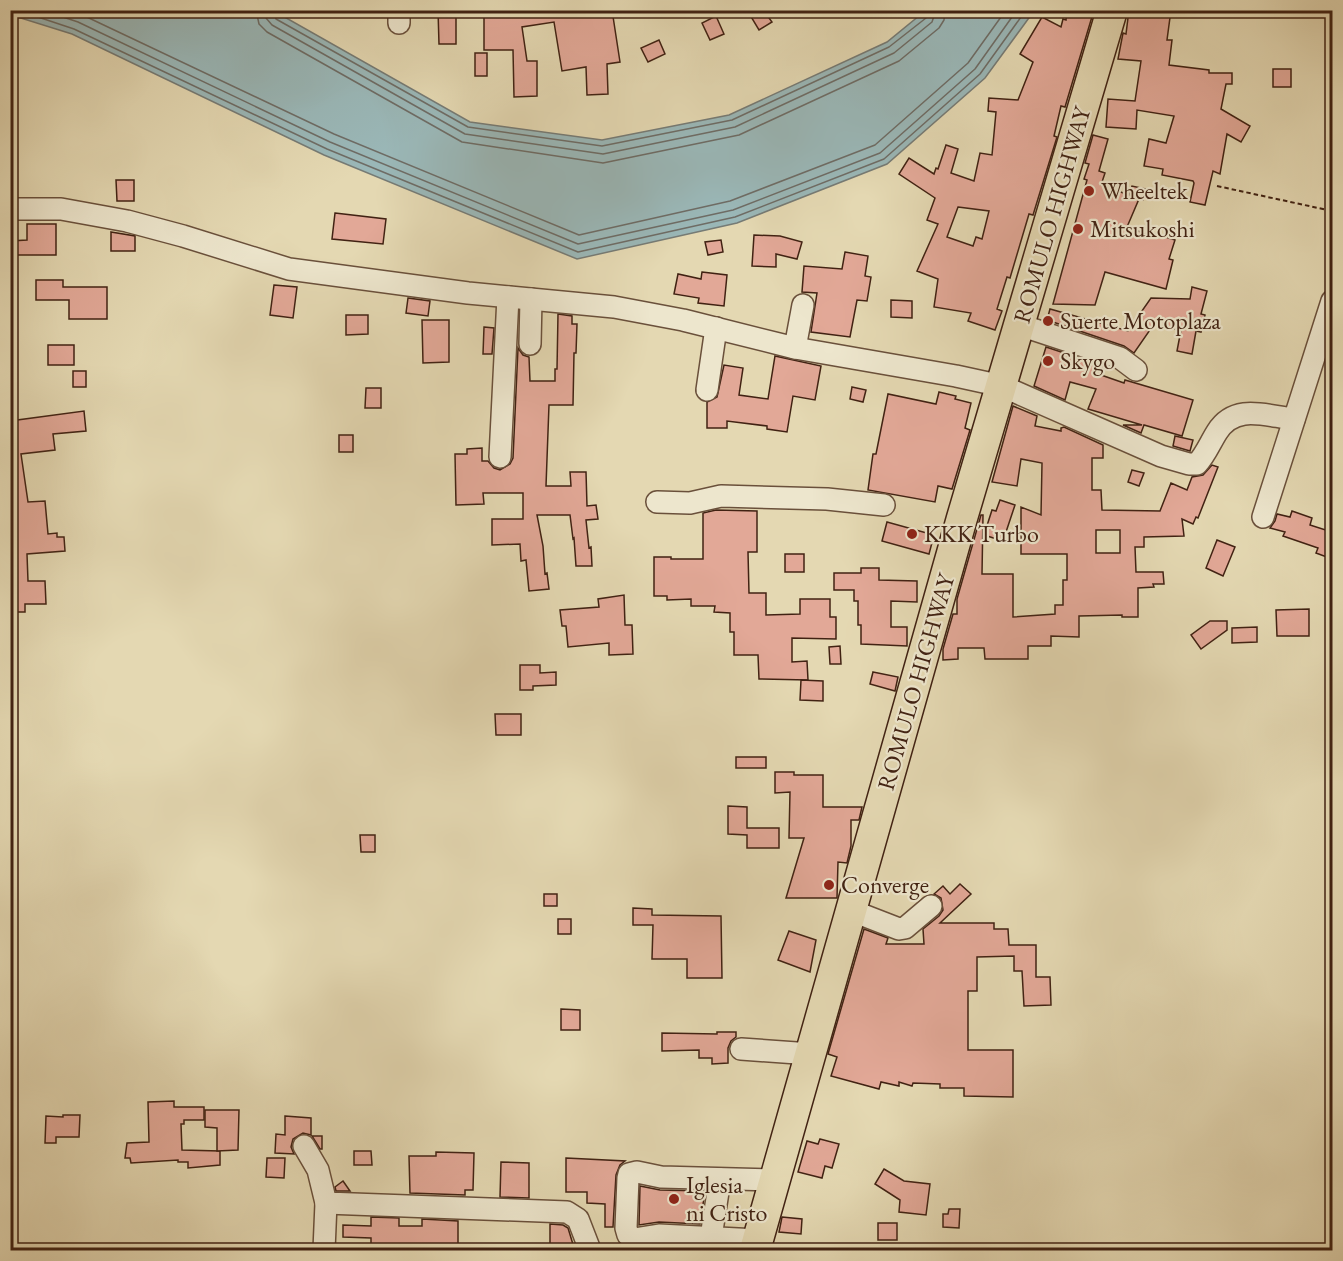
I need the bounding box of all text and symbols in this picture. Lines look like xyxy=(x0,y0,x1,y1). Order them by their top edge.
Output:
street label: ROMULO HIGHWAY xyxy=(1006,102,1098,327)
place label: Wheeltek xyxy=(1101,175,1188,206)
marker: Wheeltek xyxy=(1082,184,1096,198)
place label: Mitsukoshi xyxy=(1090,213,1195,244)
marker: Mitsukoshi xyxy=(1071,222,1085,236)
place label: Suerte Motoplaza xyxy=(1060,305,1221,336)
marker: Suerte Motoplaza xyxy=(1041,314,1055,328)
place label: Skygo xyxy=(1060,345,1115,376)
marker: Skygo xyxy=(1041,354,1055,368)
place label: KKK Turbo xyxy=(924,518,1039,549)
marker: KKK Turbo xyxy=(905,527,919,541)
street label: ROMULO HIGHWAY xyxy=(870,569,962,794)
place label: Converge xyxy=(841,869,929,900)
marker: Converge xyxy=(822,878,836,892)
place label: Iglesia ni Cristo xyxy=(686,1169,768,1228)
marker: Iglesia ni Cristo xyxy=(667,1192,681,1206)

